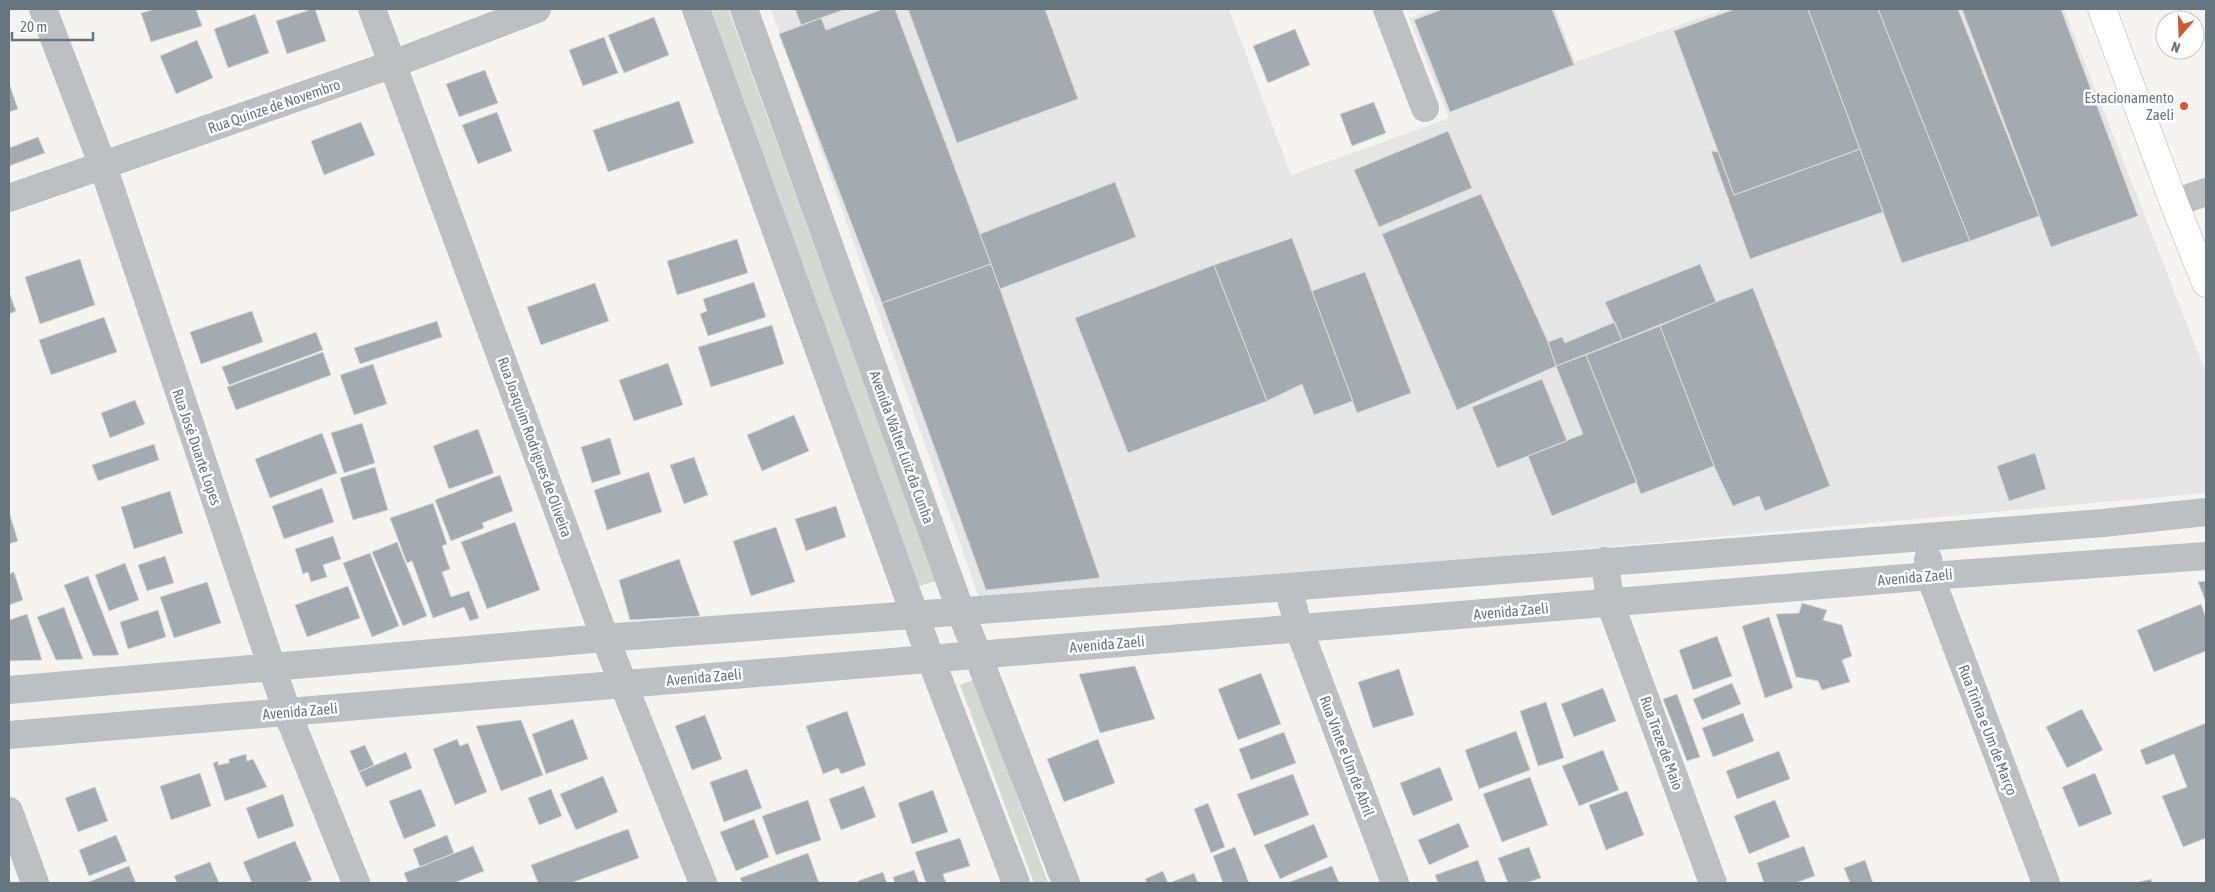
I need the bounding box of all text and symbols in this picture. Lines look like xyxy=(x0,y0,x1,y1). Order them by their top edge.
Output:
scale bar xyxy=(12,10,94,42)
north arrow xyxy=(2155,10,2205,60)
text: 20 m xyxy=(20,18,47,35)
text: N xyxy=(2169,38,2182,56)
street label: Rua Quinze de Novembro xyxy=(206,75,342,137)
place label: Estacionamento Zaeli xyxy=(2085,89,2174,123)
marker: Estacionamento Zaeli xyxy=(2178,100,2190,112)
street label: Rua Joaquim Rodrigues de Oliveira xyxy=(494,355,576,539)
street label: Avenida Walter Luiz da Cunha xyxy=(866,368,938,526)
street label: Rua José Duarte Lopes xyxy=(169,387,225,507)
street label: Avenida Zaeli xyxy=(1877,565,1953,589)
street label: Avenida Zaeli xyxy=(1473,599,1549,623)
street label: Avenida Zaeli xyxy=(1069,632,1145,656)
street label: Rua Trinta e Um de Março xyxy=(1955,662,2021,798)
street label: Avenida Zaeli xyxy=(666,665,742,689)
street label: Rua Vinte e Um de Abril xyxy=(1316,693,1378,819)
street label: Rua Treze de Maio xyxy=(1637,694,1687,792)
street label: Avenida Zaeli xyxy=(262,699,338,723)

